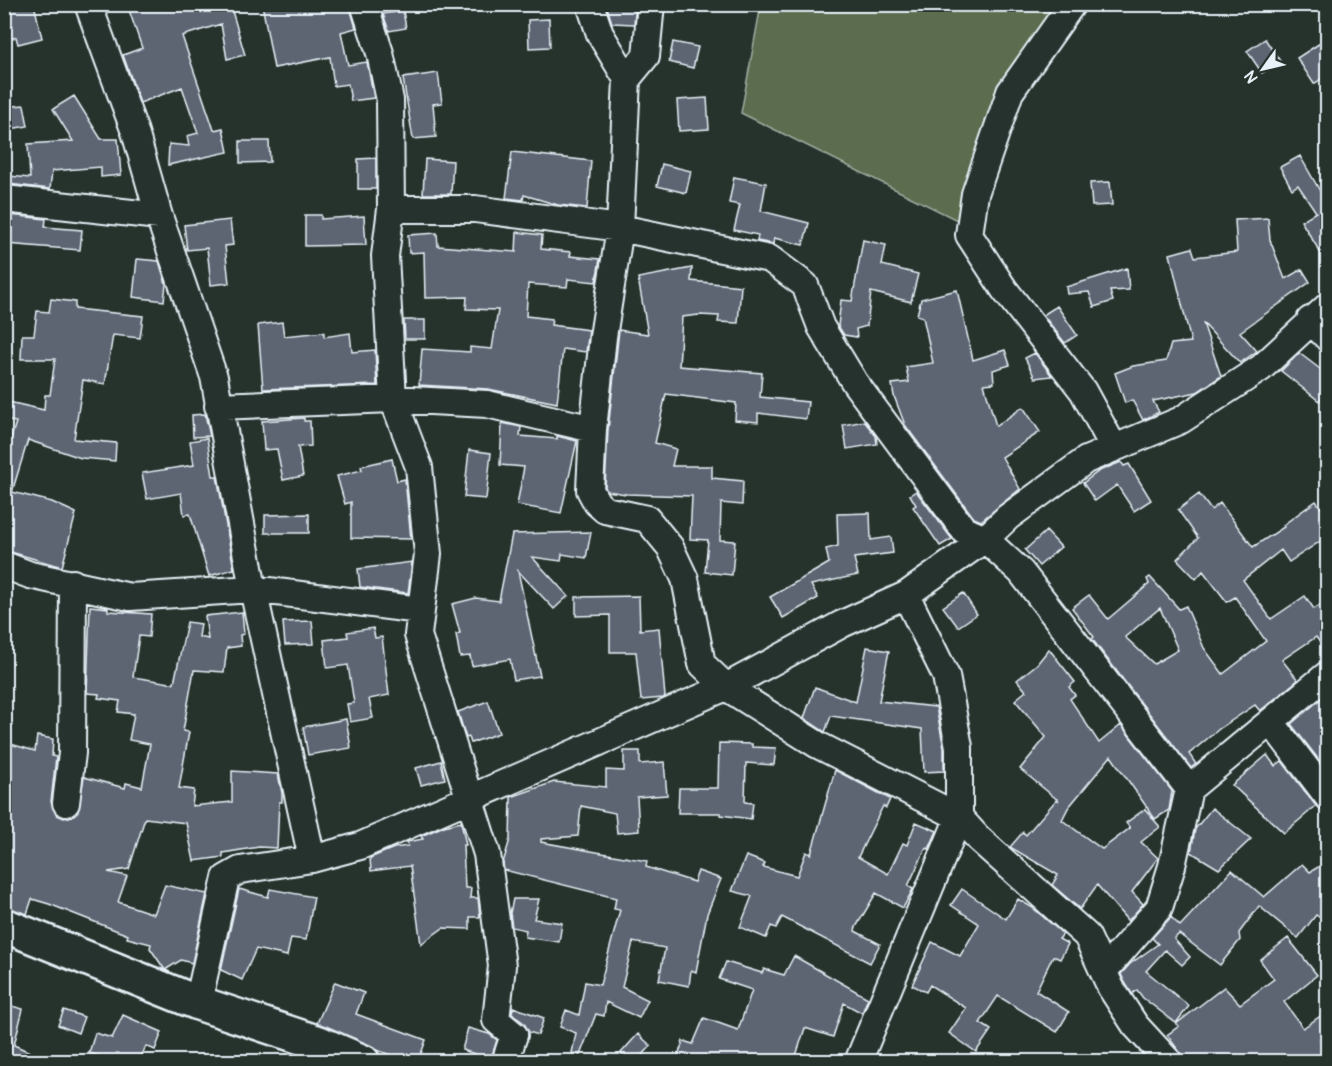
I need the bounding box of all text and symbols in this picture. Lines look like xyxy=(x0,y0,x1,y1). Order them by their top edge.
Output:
north arrow xyxy=(1233,39,1293,99)
text: N xyxy=(1240,67,1263,87)

